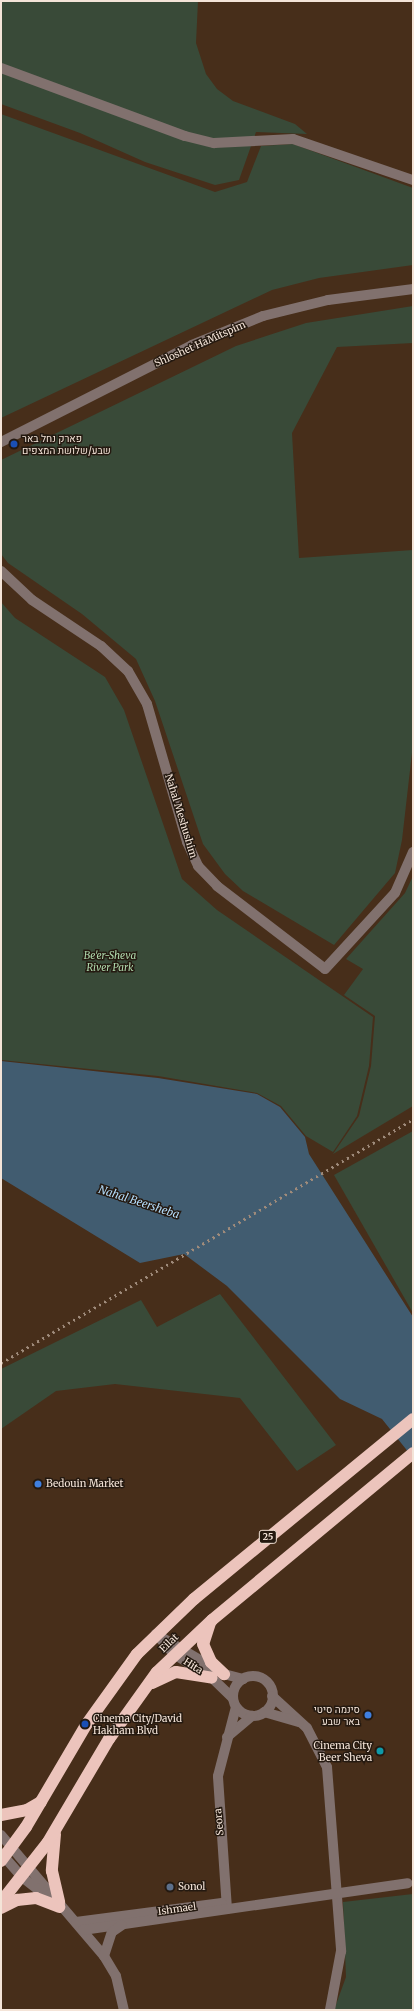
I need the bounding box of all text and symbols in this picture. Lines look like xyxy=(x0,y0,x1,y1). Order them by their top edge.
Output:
street label: Shloshet HaMitspim xyxy=(153,318,247,370)
place label: פארק נחל באר שבע/שלושת המצפים xyxy=(22,432,111,456)
marker: פארק נחל באר שבע/שלושת המצפים xyxy=(9,439,19,449)
street label: Nahal Meshushim xyxy=(162,772,200,860)
park label: Be'er-Sheva River Park xyxy=(84,949,136,972)
water label: Nahal Beersheba xyxy=(97,1183,181,1221)
place label: Bedouin Market xyxy=(46,1478,123,1490)
marker: Bedouin Market xyxy=(33,1479,43,1489)
road number: 25 xyxy=(258,1530,278,1544)
street label: Eilat xyxy=(157,1631,181,1655)
street label: Hita xyxy=(181,1656,205,1676)
place label: סינמה סיטי באר שבע xyxy=(314,1703,360,1726)
marker: סינמה סיטי באר שבע xyxy=(363,1710,373,1720)
place label: Cinema City/David Hakham Blvd xyxy=(93,1712,182,1736)
marker: Cinema City/David Hakham Blvd xyxy=(80,1719,90,1729)
place label: Cinema City Beer Sheva xyxy=(314,1739,372,1762)
marker: Cinema City Beer Sheva xyxy=(375,1746,385,1756)
street label: Seora xyxy=(212,1808,226,1836)
place label: Sonol xyxy=(178,1881,205,1893)
marker: Sonol xyxy=(165,1882,175,1892)
street label: Ishmael xyxy=(157,1900,197,1918)

